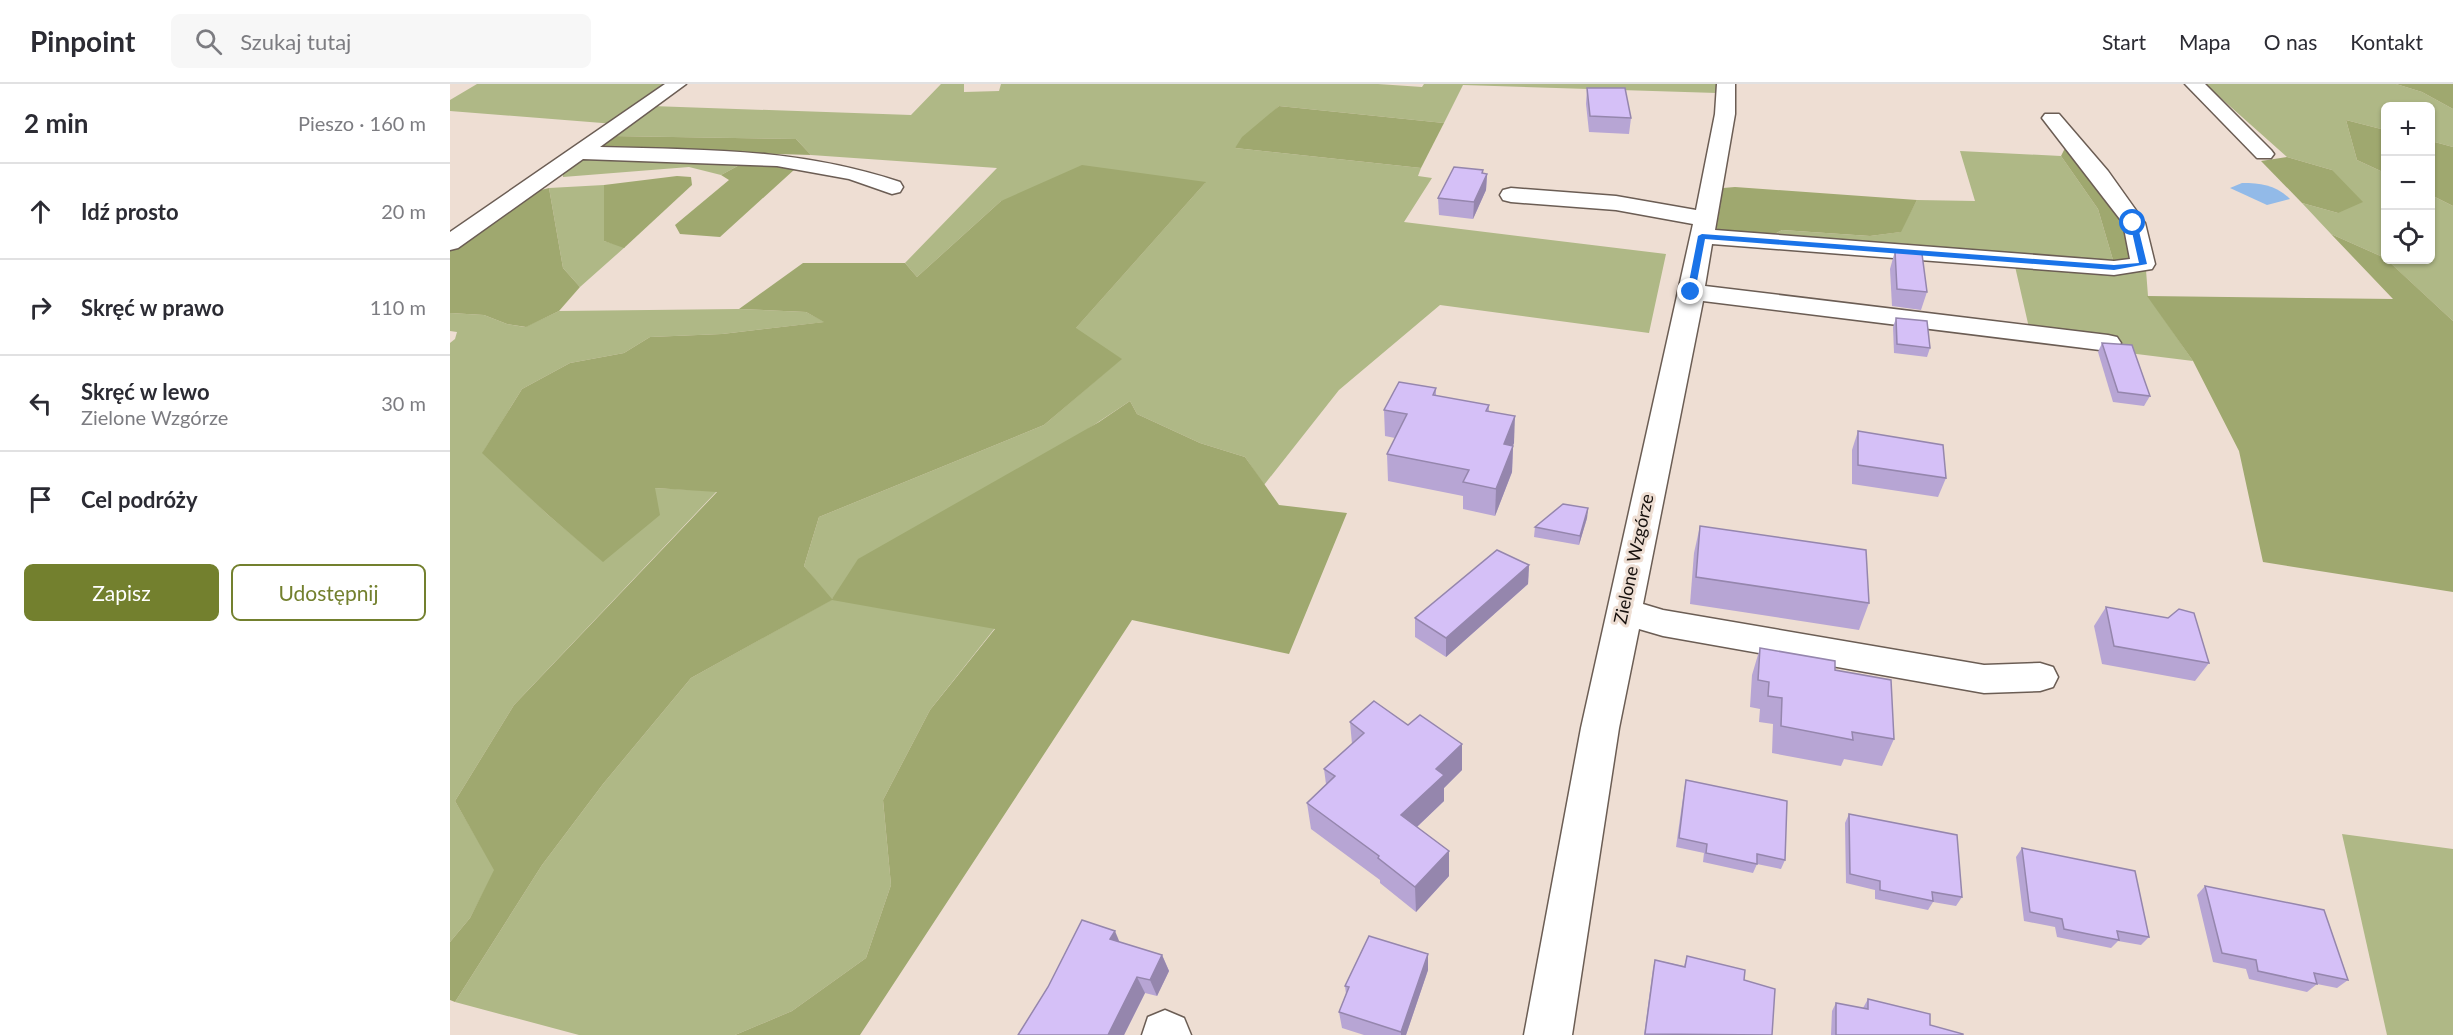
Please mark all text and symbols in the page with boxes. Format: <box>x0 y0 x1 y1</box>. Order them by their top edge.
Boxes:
search box <box>171 14 591 68</box>
text: Pinpoint <box>30 24 135 58</box>
icon: search <box>192 25 225 58</box>
text: Szukaj tutaj <box>240 28 351 55</box>
text: Start <box>2102 29 2146 54</box>
text: Mapa <box>2179 29 2231 54</box>
text: O nas <box>2264 29 2317 54</box>
text: Kontakt <box>2350 29 2423 54</box>
map controls <box>2381 102 2435 264</box>
button: + <box>2381 102 2435 156</box>
text: 2 min <box>24 107 88 139</box>
text: Pieszo · 160 m <box>298 111 426 135</box>
button: − <box>2381 156 2435 210</box>
icon: ahead <box>24 195 57 228</box>
text: Idź prosto <box>81 198 179 225</box>
text: 20 m <box>381 199 426 223</box>
route start <box>2119 209 2145 235</box>
button: locate <box>2381 210 2435 264</box>
route end <box>1677 278 1703 304</box>
icon: right <box>24 291 57 324</box>
text: Skręć w prawo <box>81 294 224 321</box>
text: 110 m <box>370 295 426 319</box>
text: Skręć w lewo <box>81 378 210 405</box>
icon: left <box>24 387 57 420</box>
text: 30 m <box>381 391 426 415</box>
text: Zielone Wzgórze <box>81 405 228 429</box>
icon: arrive <box>24 483 57 516</box>
text: Cel podróży <box>81 486 198 513</box>
street label: Zielone Wzgórze <box>1608 492 1658 626</box>
button: Zapisz <box>24 564 219 621</box>
button: Udostępnij <box>231 564 426 621</box>

